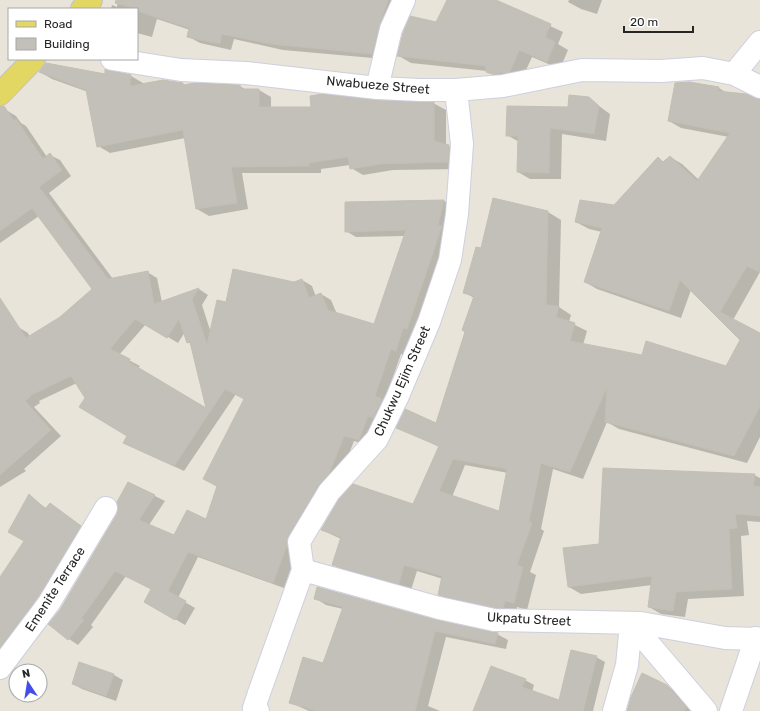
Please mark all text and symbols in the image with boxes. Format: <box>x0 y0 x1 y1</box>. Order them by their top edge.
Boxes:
legend <box>8 8 138 60</box>
scale bar <box>624 8 693 34</box>
text: 20 m <box>630 15 658 29</box>
text: Road <box>44 17 72 31</box>
text: Building <box>44 37 90 51</box>
street label: Nwabueze Street <box>326 73 430 97</box>
street label: Chukwu Ejim Street <box>371 323 433 439</box>
street label: Emenite Terrace <box>22 544 88 634</box>
street label: Ukpatu Street <box>486 609 572 629</box>
north arrow <box>8 663 48 703</box>
text: N <box>21 667 31 681</box>

